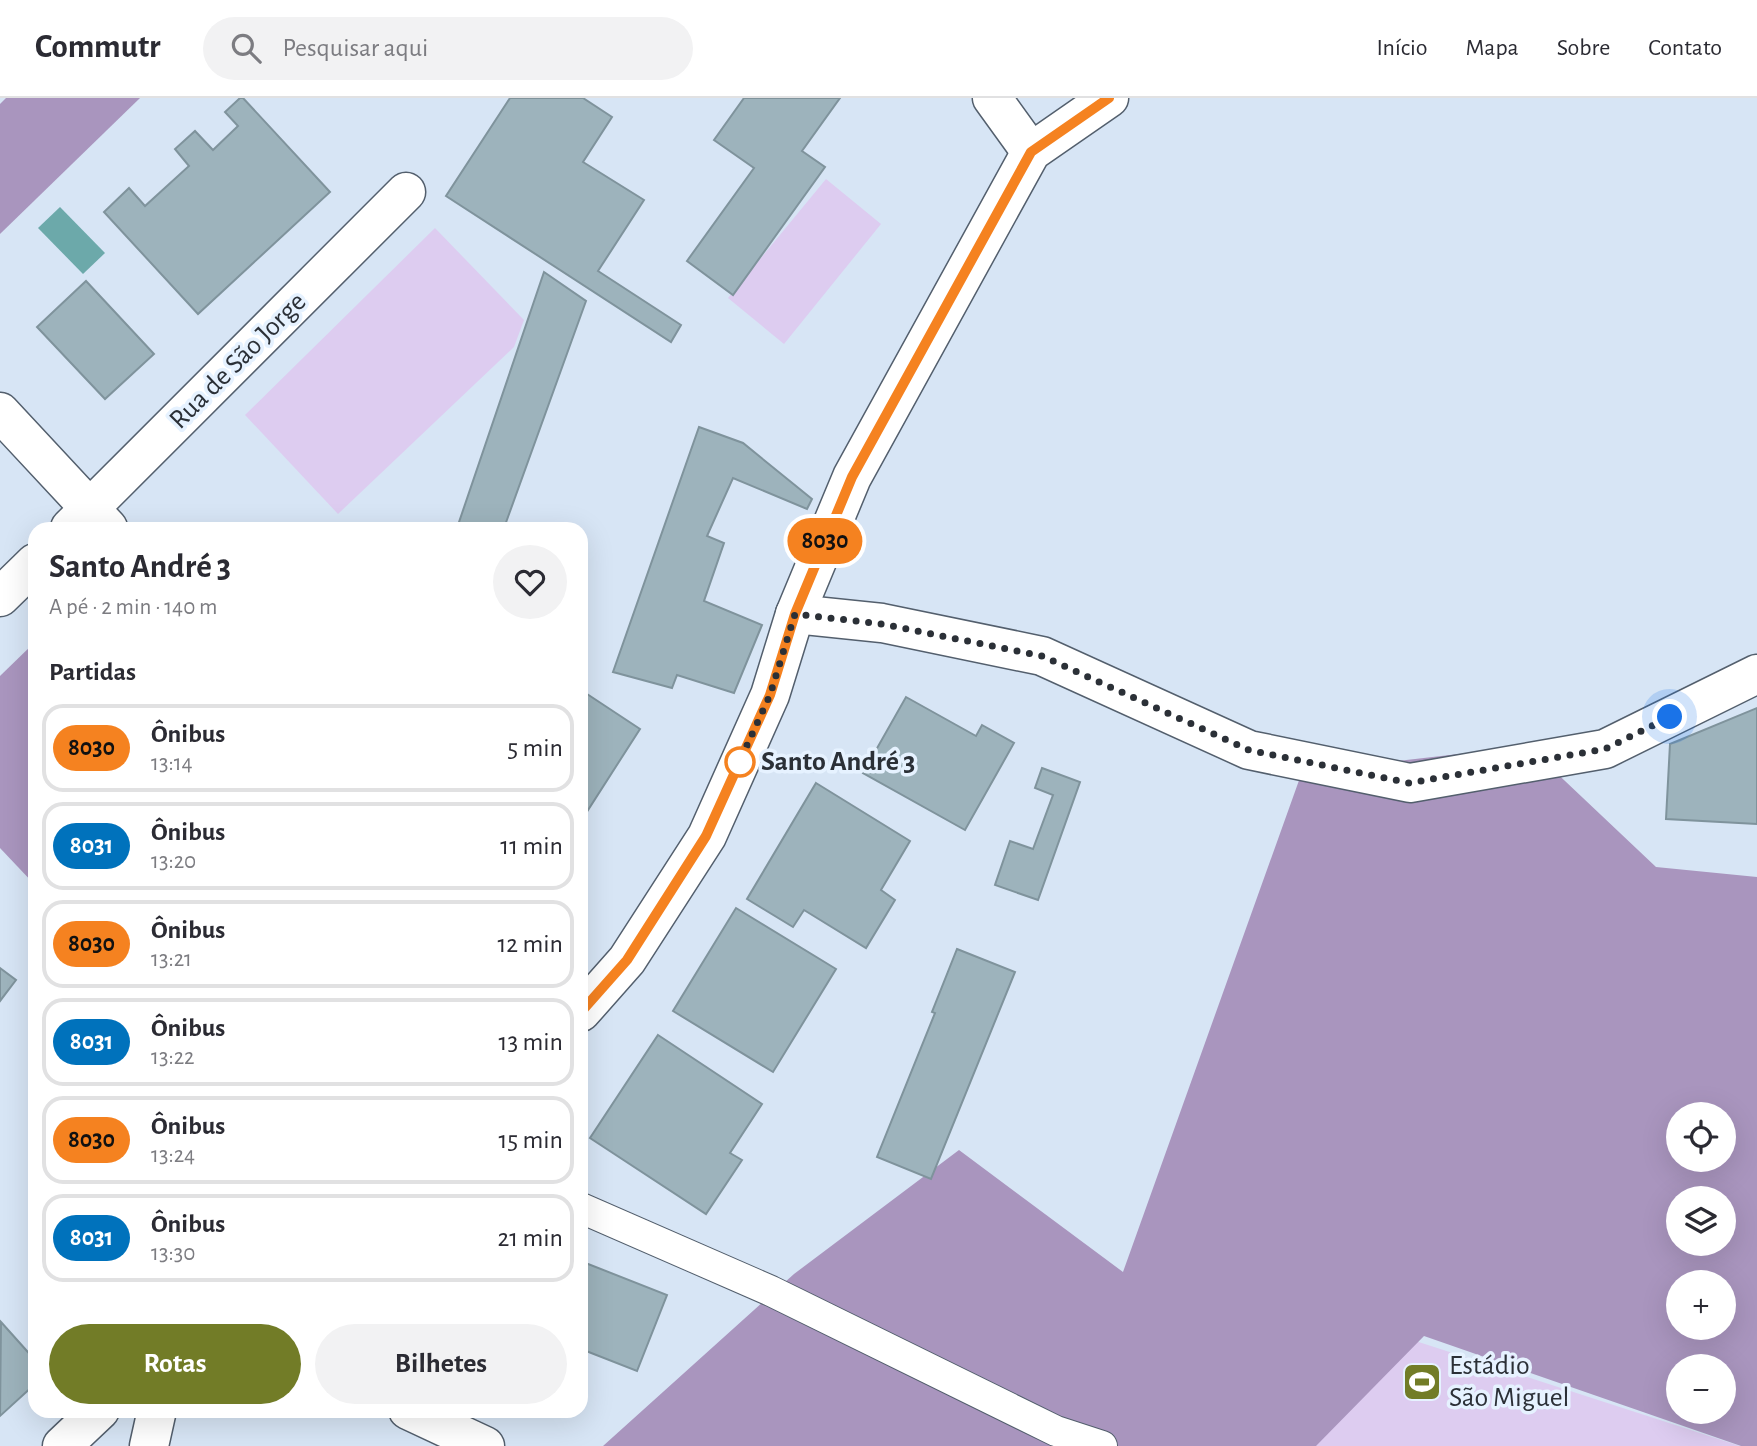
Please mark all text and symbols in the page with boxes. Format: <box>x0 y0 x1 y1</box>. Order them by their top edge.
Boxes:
search box <box>203 17 693 80</box>
icon: search <box>227 29 265 67</box>
text: Commutr <box>35 31 161 64</box>
text: Pesquisar aqui <box>283 35 428 61</box>
text: Início <box>1376 36 1428 60</box>
text: Mapa <box>1466 36 1519 60</box>
text: Sobre <box>1557 36 1610 60</box>
text: Contato <box>1648 36 1722 60</box>
street label: Rua de São Jorge <box>164 287 312 435</box>
line badge: 8030 <box>776 518 874 564</box>
text: 8030 <box>801 529 849 553</box>
button: heart <box>493 545 567 619</box>
text: Santo André 3 <box>49 551 231 584</box>
text: A pé · 2 min · 140 m <box>49 596 218 619</box>
text: Partidas <box>49 659 136 685</box>
your location <box>1652 699 1687 734</box>
text: Ônibus <box>151 721 225 747</box>
text: 5 min <box>507 735 563 761</box>
text: 8030 <box>68 736 115 760</box>
marker: Santo André 3 <box>725 747 755 777</box>
place label: Santo André 3 <box>761 748 915 776</box>
text: 13:14 <box>151 752 193 775</box>
text: Ônibus <box>151 819 225 845</box>
text: 11 min <box>500 833 563 859</box>
text: 8031 <box>70 834 113 858</box>
text: 13:20 <box>151 850 196 873</box>
text: Ônibus <box>151 917 225 943</box>
text: 12 min <box>497 931 563 957</box>
text: 8030 <box>68 932 115 956</box>
text: 13:21 <box>151 948 192 971</box>
text: Ônibus <box>151 1015 225 1041</box>
text: 13 min <box>499 1029 563 1055</box>
text: 8031 <box>70 1030 113 1054</box>
text: 13:22 <box>151 1046 195 1069</box>
map controls <box>1666 1102 1736 1424</box>
button: locate <box>1666 1102 1736 1172</box>
text: Ônibus <box>151 1113 225 1139</box>
text: 15 min <box>498 1127 563 1153</box>
text: 8030 <box>68 1128 115 1152</box>
text: 13:24 <box>151 1144 195 1167</box>
button: layers <box>1666 1186 1736 1256</box>
text: Ônibus <box>151 1211 225 1237</box>
text: 21 min <box>497 1225 563 1251</box>
text: 8031 <box>70 1226 113 1250</box>
text: 13:30 <box>151 1242 195 1265</box>
button: + <box>1666 1270 1736 1340</box>
button: Rotas <box>49 1324 301 1404</box>
button: Bilhetes <box>315 1324 567 1404</box>
place label: Estádio São Miguel <box>1449 1352 1570 1412</box>
button: − <box>1666 1354 1736 1424</box>
sports icon: Estádio São Miguel <box>1401 1361 1443 1403</box>

